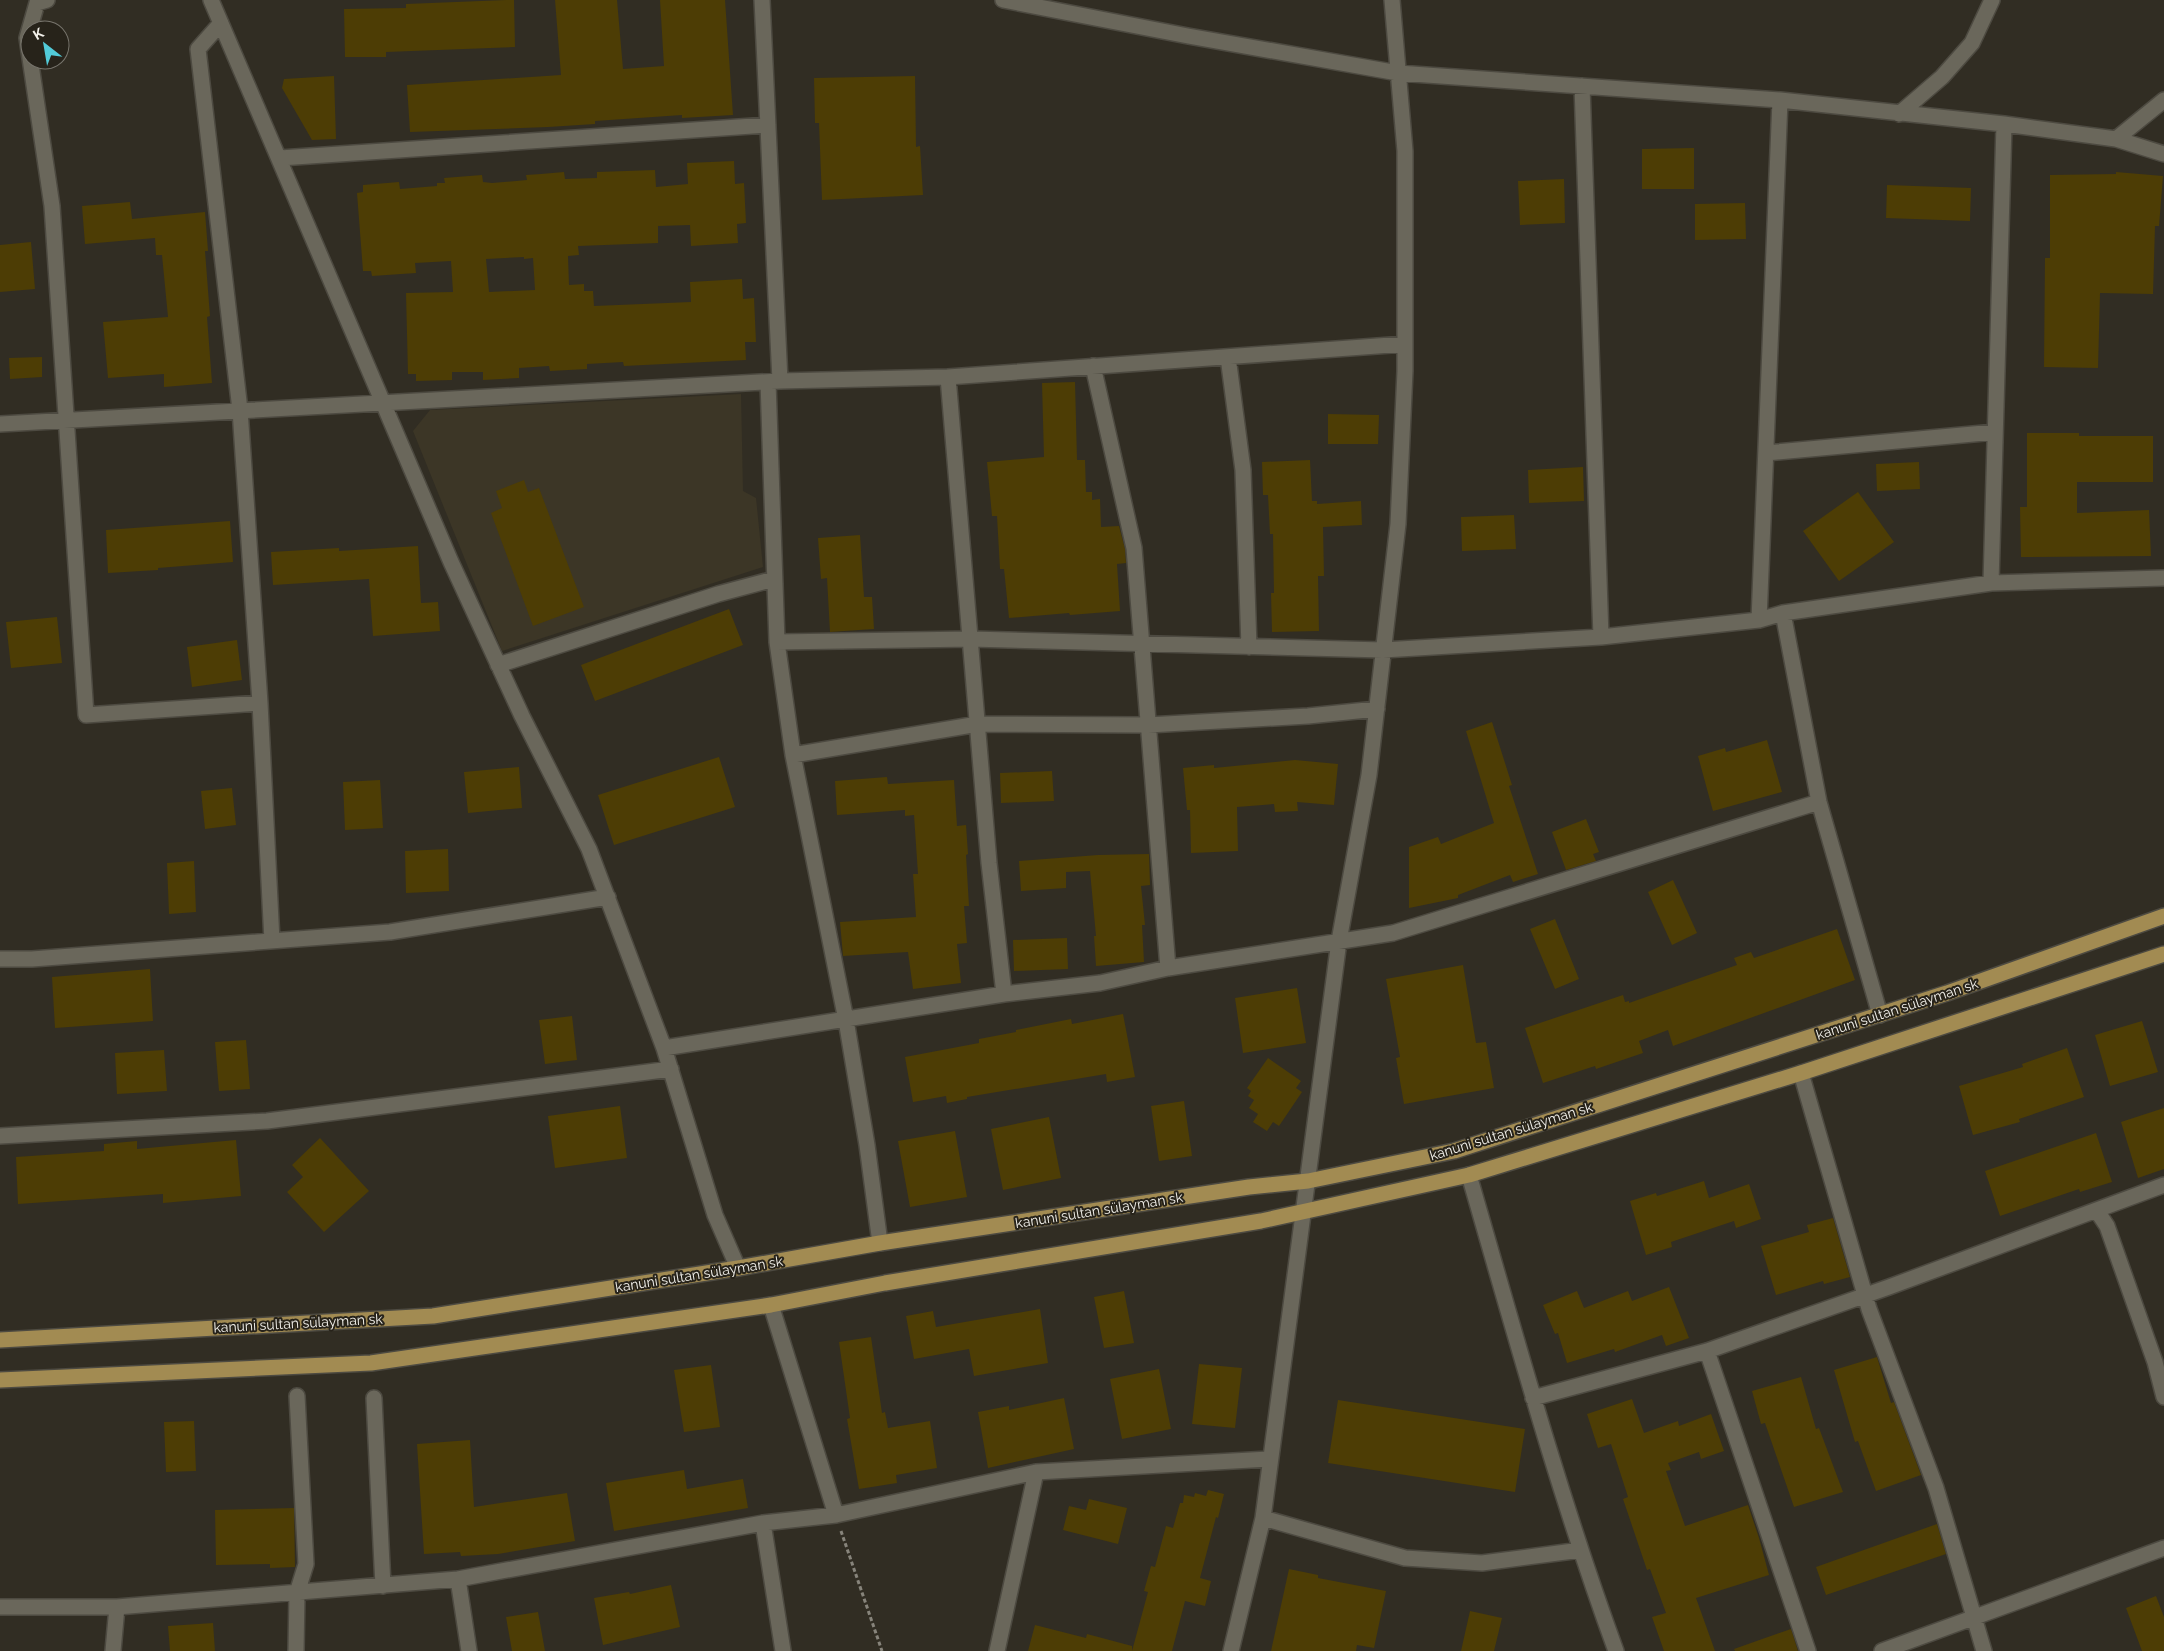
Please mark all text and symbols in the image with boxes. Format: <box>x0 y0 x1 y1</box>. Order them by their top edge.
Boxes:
north arrow <box>20 20 70 70</box>
text: K <box>30 24 47 43</box>
street label: kanuni sultan sülayman sk <box>1814 975 1981 1043</box>
street label: kanuni sultan sülayman sk <box>1428 1098 1595 1163</box>
street label: kanuni sultan sülayman sk <box>1014 1189 1185 1231</box>
street label: kanuni sultan sülayman sk <box>614 1253 785 1295</box>
street label: kanuni sultan sülayman sk <box>213 1311 384 1335</box>

